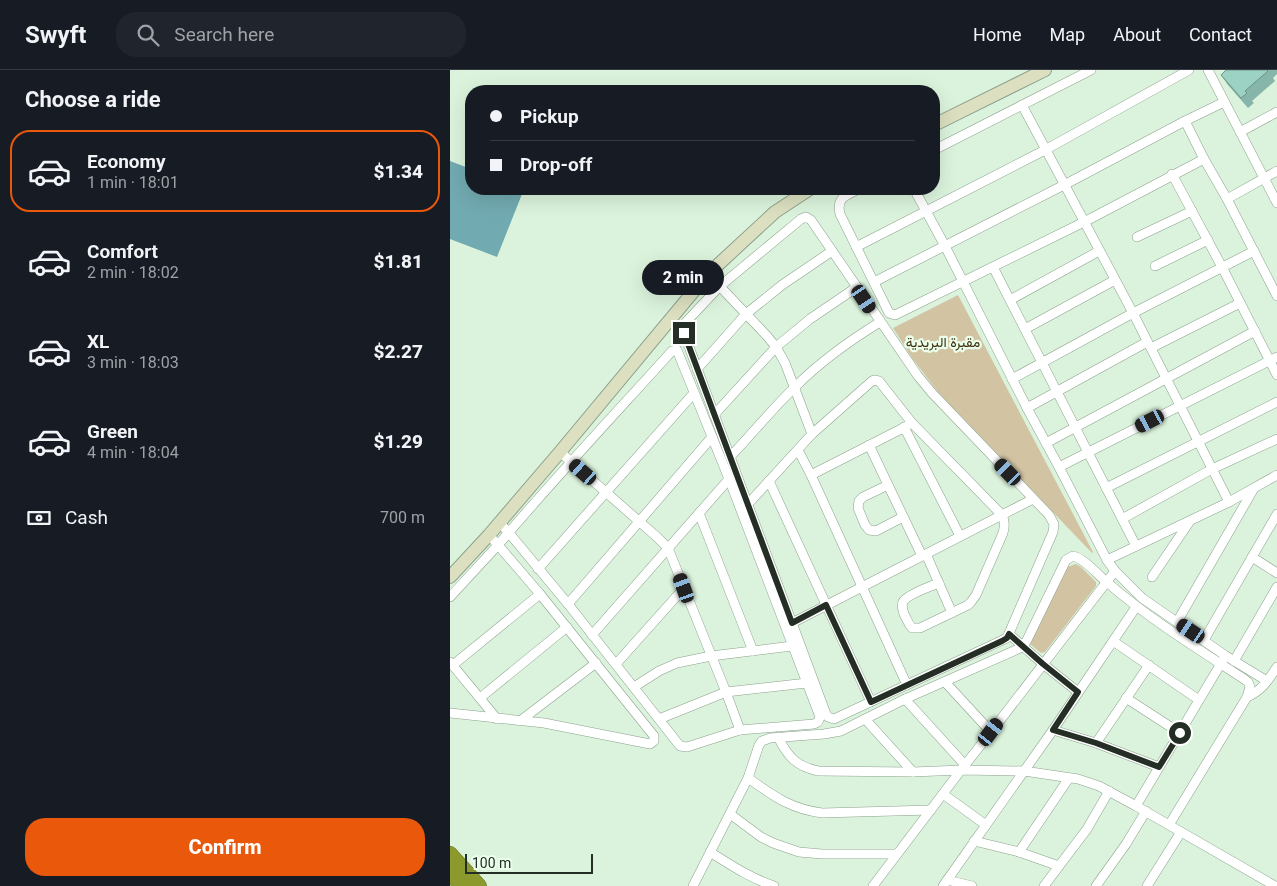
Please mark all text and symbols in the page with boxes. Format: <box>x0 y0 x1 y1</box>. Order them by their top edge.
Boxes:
search box <box>116 12 466 57</box>
text: Swyft <box>25 21 86 49</box>
icon: search <box>134 21 162 49</box>
text: Search here <box>174 23 274 46</box>
text: Home <box>973 24 1022 45</box>
text: Map <box>1050 24 1085 45</box>
text: About <box>1113 24 1161 45</box>
text: Contact <box>1189 24 1252 45</box>
text: Choose a ride <box>25 87 161 112</box>
text: Pickup <box>520 105 579 128</box>
icon: car <box>27 149 72 194</box>
text: Economy <box>87 150 166 173</box>
text: Drop-off <box>520 153 592 176</box>
text: $1.34 <box>374 160 423 183</box>
text: 1 min · 18:01 <box>87 173 179 192</box>
icon: car <box>27 239 72 284</box>
text: Comfort <box>87 240 158 263</box>
text: $1.81 <box>374 250 423 273</box>
callout: 2 min <box>643 260 725 296</box>
text: 2 min · 18:02 <box>87 263 179 282</box>
text: 2 min <box>663 268 703 287</box>
car <box>849 282 878 316</box>
route end <box>673 322 695 344</box>
icon: car <box>27 329 72 374</box>
text: XL <box>87 330 109 353</box>
park label: مقبرة البريدية <box>906 334 980 351</box>
text: $2.27 <box>374 340 423 363</box>
text: 3 min · 18:03 <box>87 353 179 372</box>
car <box>1133 408 1166 434</box>
icon: car <box>27 419 72 464</box>
text: Green <box>87 420 138 443</box>
text: $1.29 <box>374 430 423 453</box>
text: 4 min · 18:04 <box>87 443 179 462</box>
car <box>566 456 599 488</box>
car <box>992 456 1023 488</box>
icon: cash <box>25 504 53 532</box>
text: Cash <box>65 506 108 529</box>
text: 700 m <box>380 508 425 527</box>
car <box>671 571 696 605</box>
car <box>1174 616 1207 646</box>
car <box>975 716 1006 748</box>
route start <box>1169 722 1191 744</box>
button: Confirm <box>25 818 425 876</box>
scale bar <box>465 851 592 874</box>
text: 100 m <box>472 855 511 871</box>

